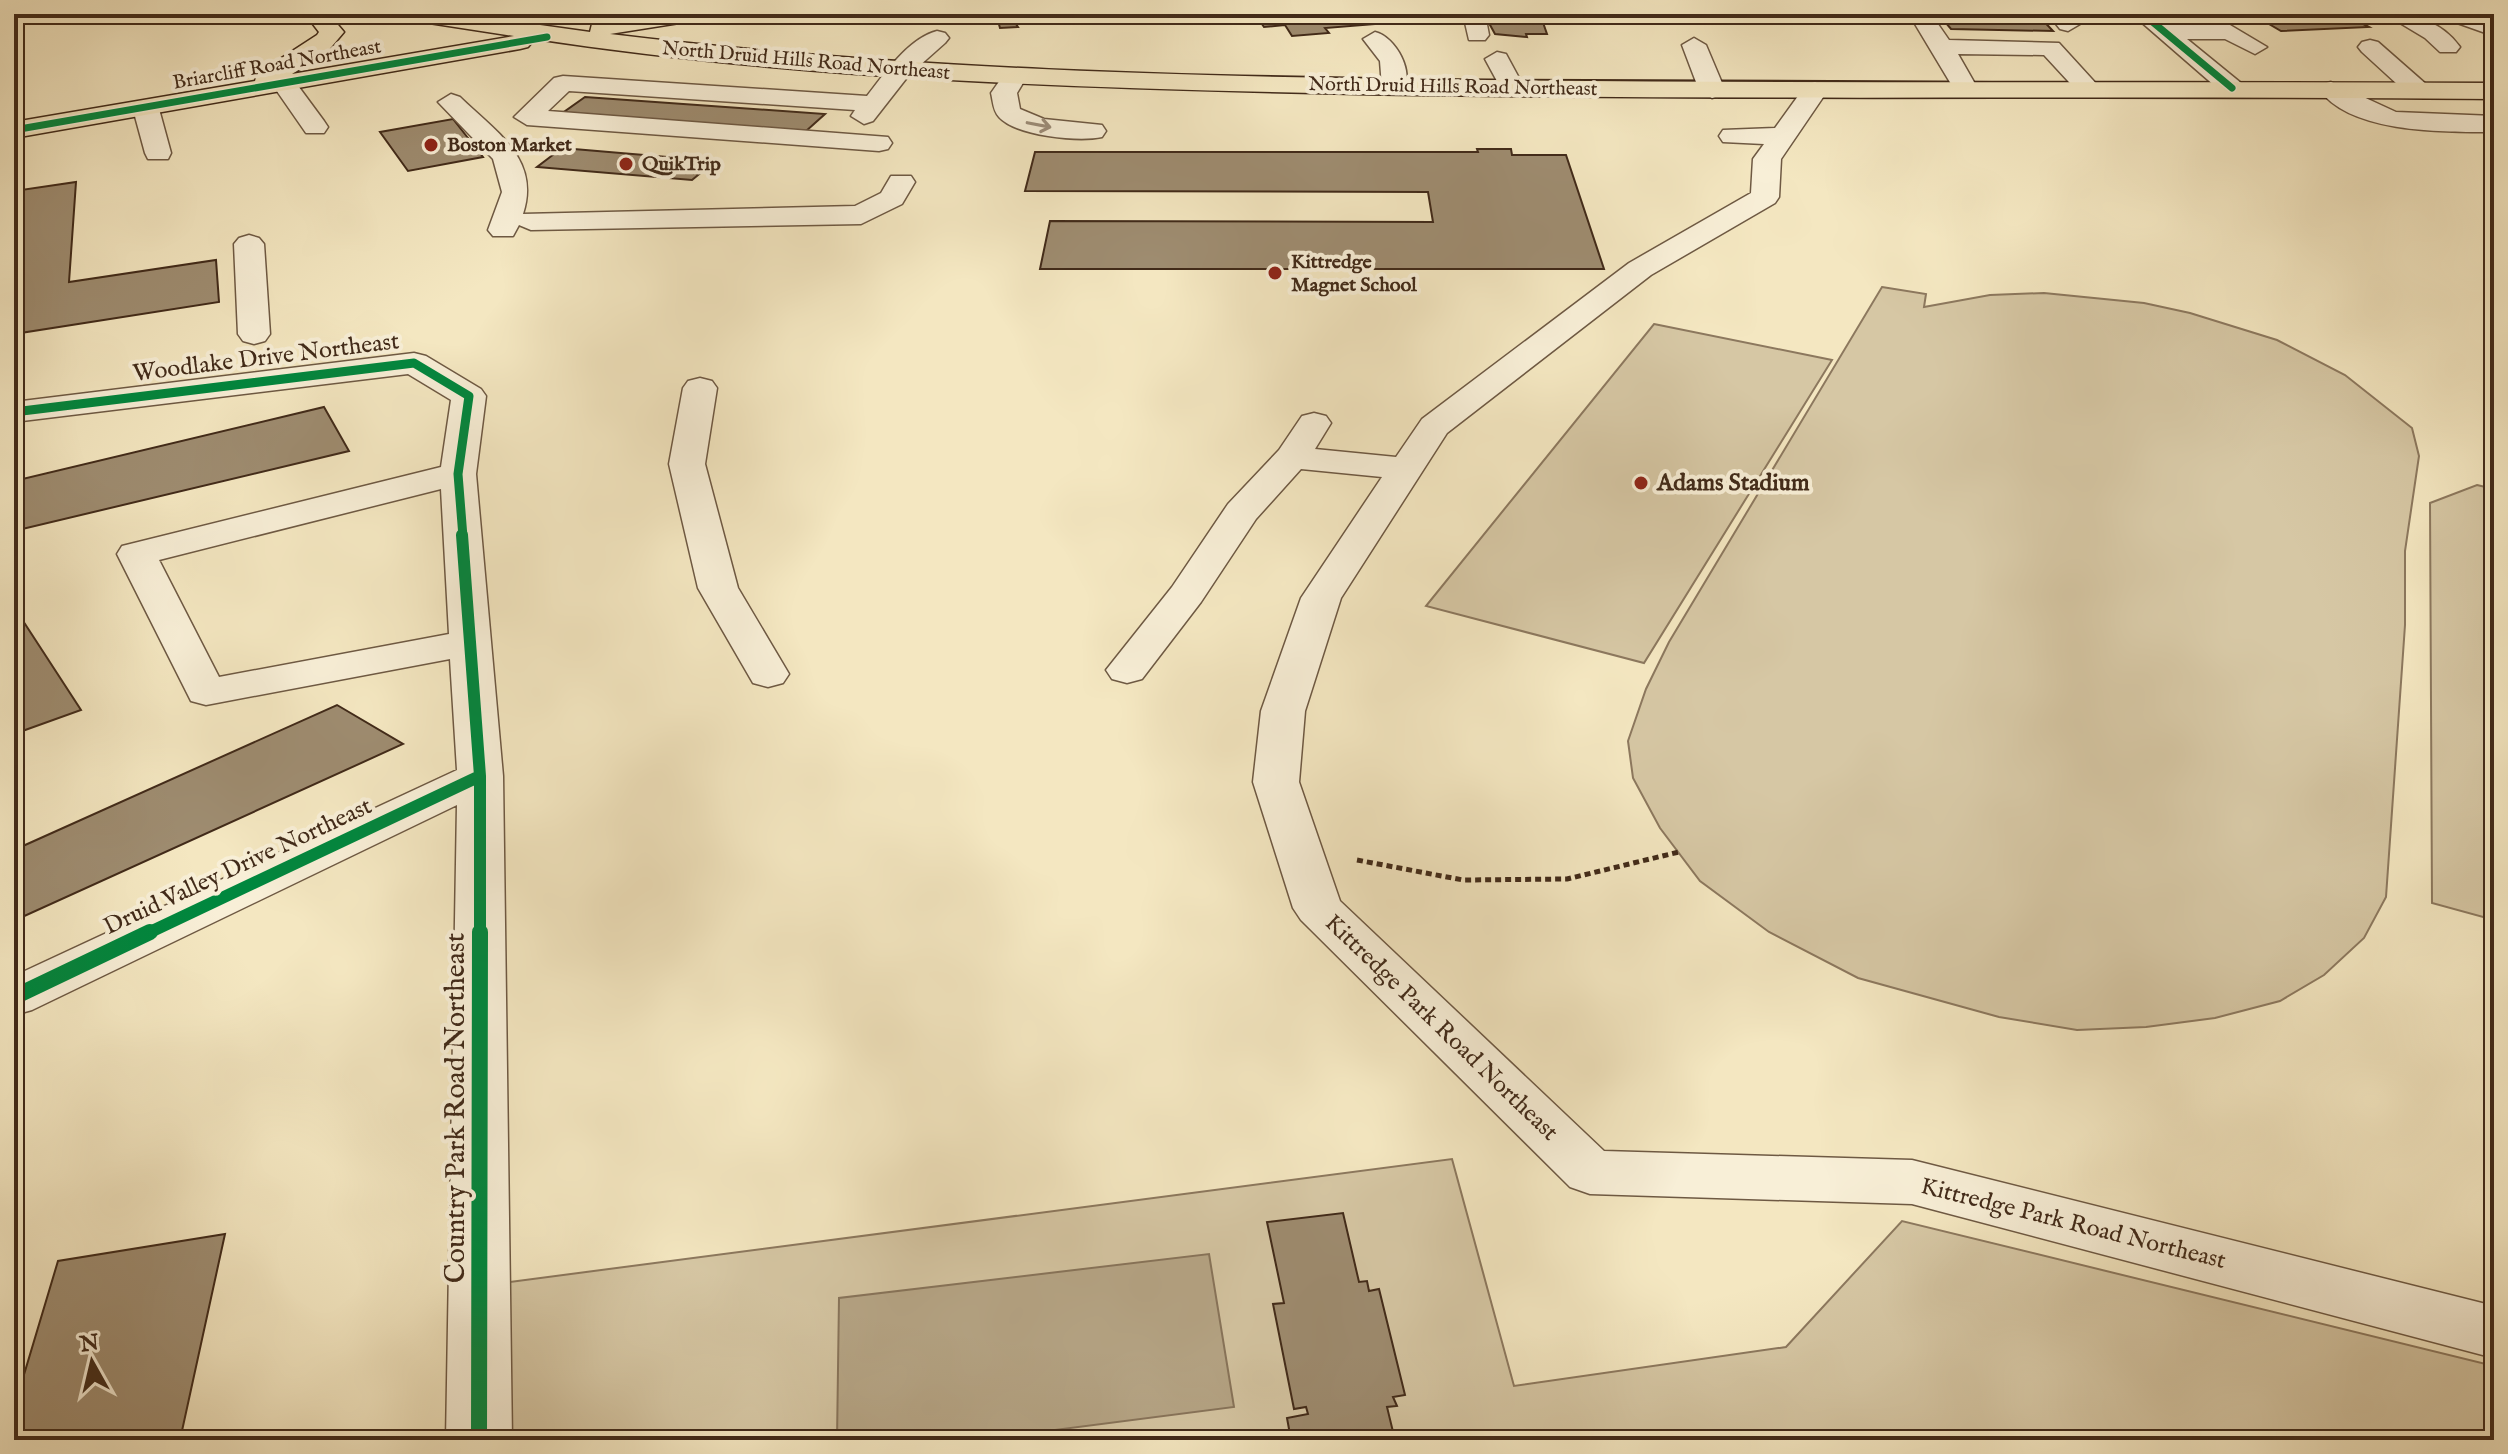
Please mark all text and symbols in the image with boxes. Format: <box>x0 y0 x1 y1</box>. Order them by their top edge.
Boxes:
street label: Briarcliff Road Northeast <box>171 34 383 96</box>
street label: North Druid Hills Road Northeast <box>661 36 951 86</box>
street label: North Druid Hills Road Northeast <box>1308 72 1598 102</box>
one-way arrow <box>1026 119 1052 134</box>
place label: Boston Market <box>447 133 572 158</box>
marker: Boston Market <box>422 136 440 154</box>
place label: QuikTrip <box>642 152 721 177</box>
marker: QuikTrip <box>617 155 635 173</box>
place label: Kittredge Magnet School <box>1291 250 1417 298</box>
marker: Kittredge Magnet School <box>1266 264 1284 282</box>
street label: Woodlake Drive Northeast <box>131 326 401 390</box>
place label: Adams Stadium <box>1656 468 1810 499</box>
marker: Adams Stadium <box>1632 474 1650 492</box>
street label: Druid Valley Drive Northeast <box>99 791 377 943</box>
street label: Kittredge Park Road Northeast <box>1318 908 1564 1148</box>
street label: Country Park Road Northeast <box>439 932 474 1283</box>
street label: Kittredge Park Road Northeast <box>1917 1171 2229 1277</box>
north arrow <box>52 1322 132 1402</box>
text: N <box>77 1329 101 1360</box>

